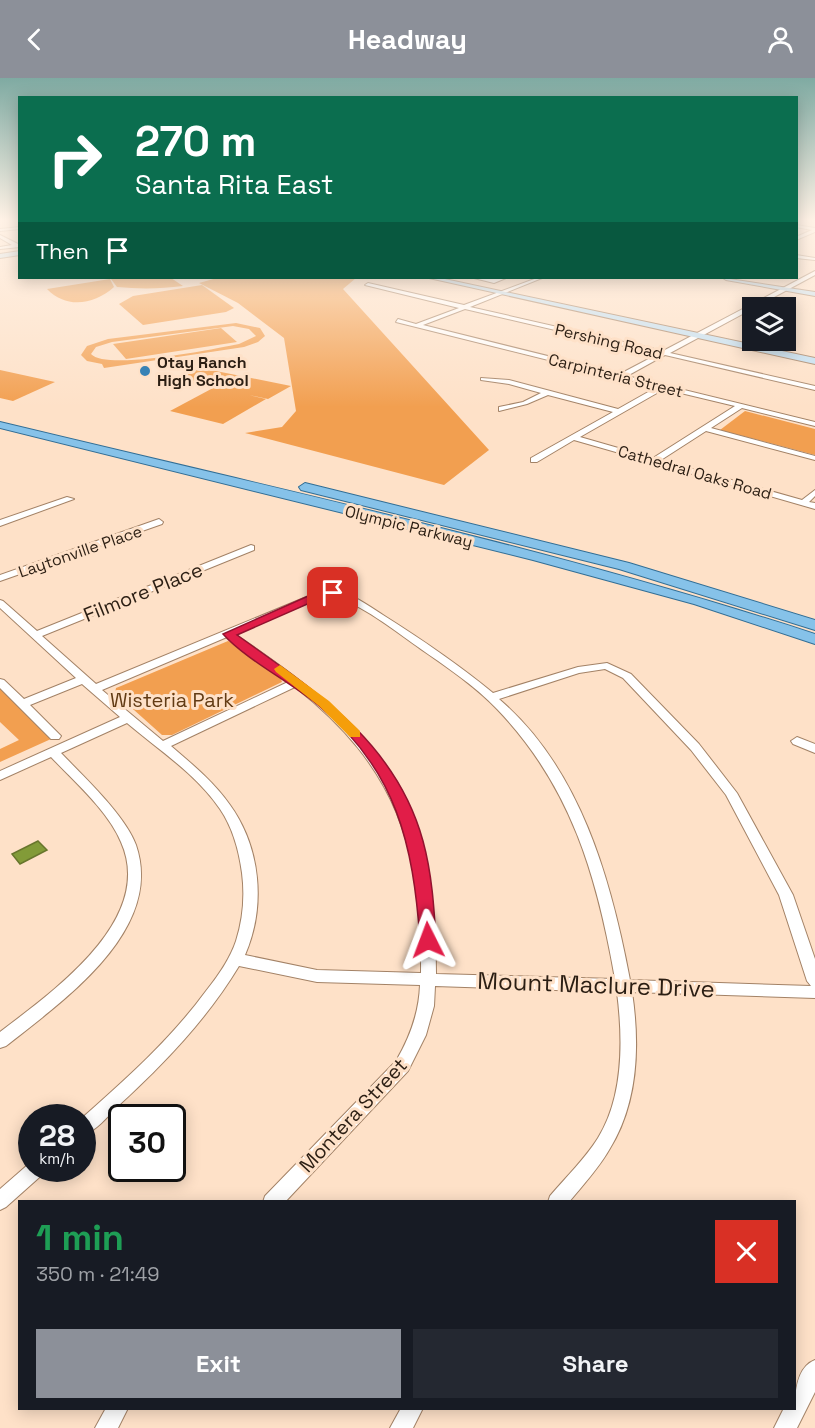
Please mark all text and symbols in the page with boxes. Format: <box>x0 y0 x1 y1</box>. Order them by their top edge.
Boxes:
text: Headway <box>348 22 467 57</box>
icon: back <box>18 23 51 56</box>
icon: person <box>764 23 797 56</box>
text: 270 m <box>135 115 256 168</box>
icon: right <box>36 120 114 198</box>
text: Santa Rita East <box>135 167 333 202</box>
icon: arrive <box>101 234 134 267</box>
text: Then <box>36 237 89 265</box>
map controls <box>742 297 796 351</box>
button: layers <box>742 297 796 351</box>
street label: Pershing Road <box>553 319 665 364</box>
street label: Carpinteria Street <box>546 349 685 402</box>
place label: Otay Ranch High School <box>157 352 249 391</box>
marker: Otay Ranch High School <box>138 364 152 378</box>
street label: Cathedral Oaks Road <box>616 440 774 504</box>
street label: Olympic Parkway <box>343 500 475 552</box>
street label: Laytonville Place <box>15 520 145 582</box>
street label: Filmore Place <box>80 556 206 628</box>
pin <box>307 567 358 618</box>
icon: arrive <box>316 576 349 609</box>
park label: Wisteria Park <box>110 687 234 713</box>
position arrow <box>396 908 460 972</box>
street label: Mount Maclure Drive <box>477 965 715 1004</box>
street label: Montera Street <box>293 1052 413 1178</box>
speed limit sign: 30 <box>108 1104 186 1182</box>
text: 28 <box>39 1116 75 1155</box>
text: km/h <box>39 1149 75 1168</box>
text: 1 min <box>36 1215 124 1261</box>
button: close <box>715 1220 778 1283</box>
text: 350 m · 21:49 <box>36 1261 159 1287</box>
button: Exit <box>36 1329 401 1398</box>
button: Share <box>413 1329 778 1398</box>

